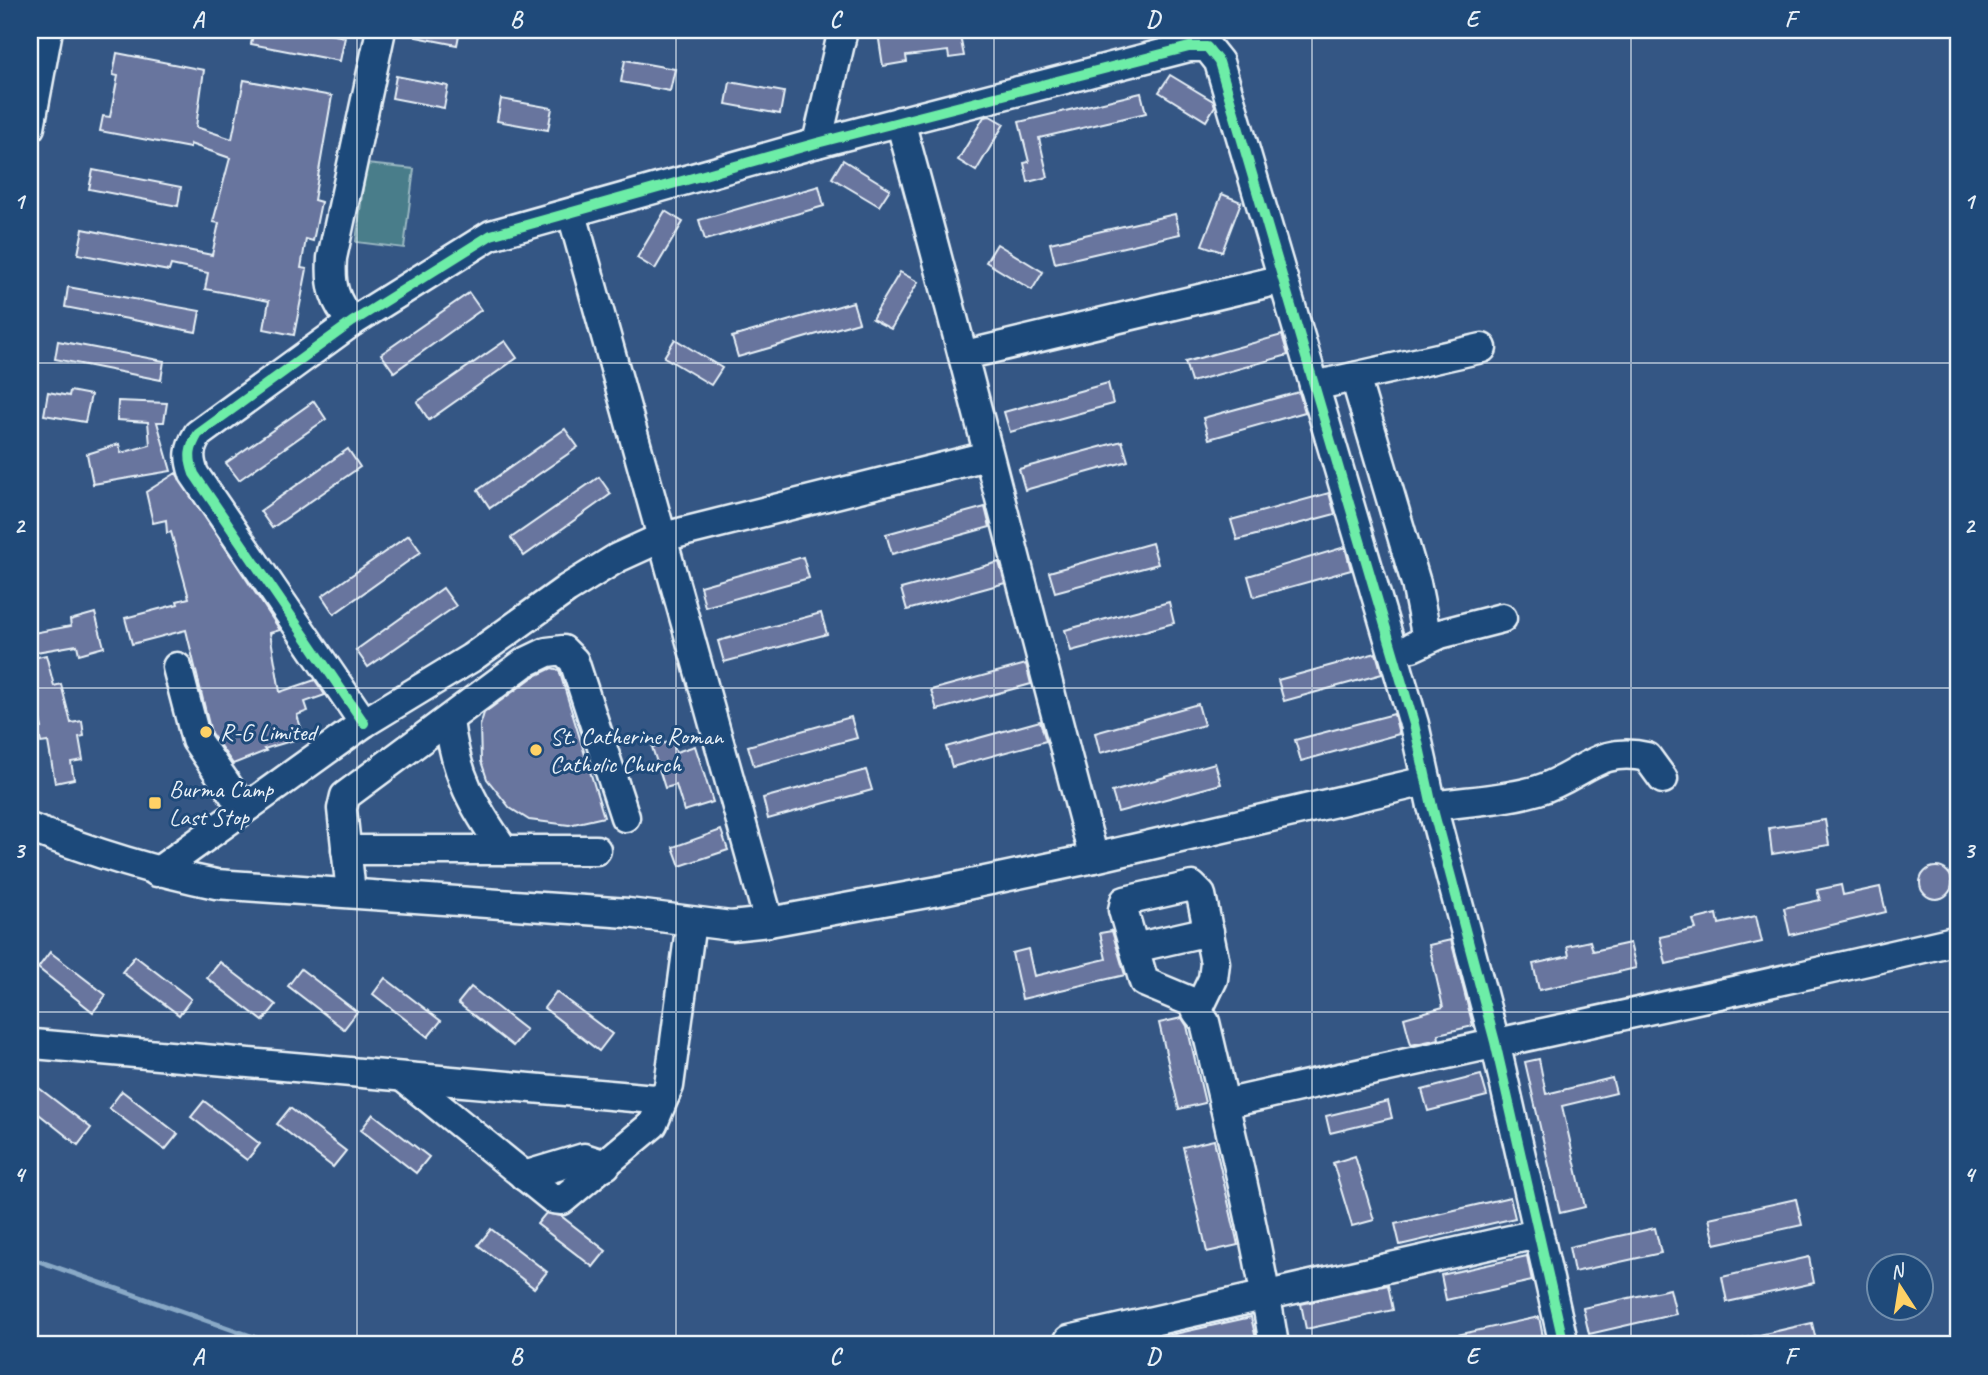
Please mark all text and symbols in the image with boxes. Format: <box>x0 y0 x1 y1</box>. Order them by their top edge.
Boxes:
text: A <box>192 5 206 34</box>
text: B <box>510 5 524 34</box>
text: C <box>830 5 844 34</box>
text: D <box>1146 5 1162 34</box>
text: E <box>1466 5 1482 34</box>
text: F <box>1785 5 1801 34</box>
text: 1 <box>14 187 27 216</box>
text: 1 <box>1964 187 1977 216</box>
text: 2 <box>14 511 27 540</box>
text: 2 <box>1964 511 1977 540</box>
place label: R-G Limited <box>220 717 320 747</box>
place label: St. Catherine Roman Catholic Church <box>550 721 724 779</box>
marker: R-G Limited <box>198 724 214 740</box>
marker: St. Catherine Roman Catholic Church <box>528 742 544 758</box>
place label: Burma Camp Last Stop <box>169 774 274 832</box>
marker: Burma Camp Last Stop <box>147 795 163 811</box>
text: 3 <box>14 836 27 865</box>
text: 3 <box>1964 836 1977 865</box>
text: 4 <box>14 1160 27 1189</box>
text: 4 <box>1964 1160 1977 1189</box>
north arrow <box>1866 1252 1936 1322</box>
text: N <box>1888 1258 1908 1284</box>
text: A <box>192 1342 206 1371</box>
text: B <box>510 1342 524 1371</box>
text: C <box>830 1342 844 1371</box>
text: D <box>1146 1342 1162 1371</box>
text: E <box>1466 1342 1482 1371</box>
text: F <box>1785 1342 1801 1371</box>

